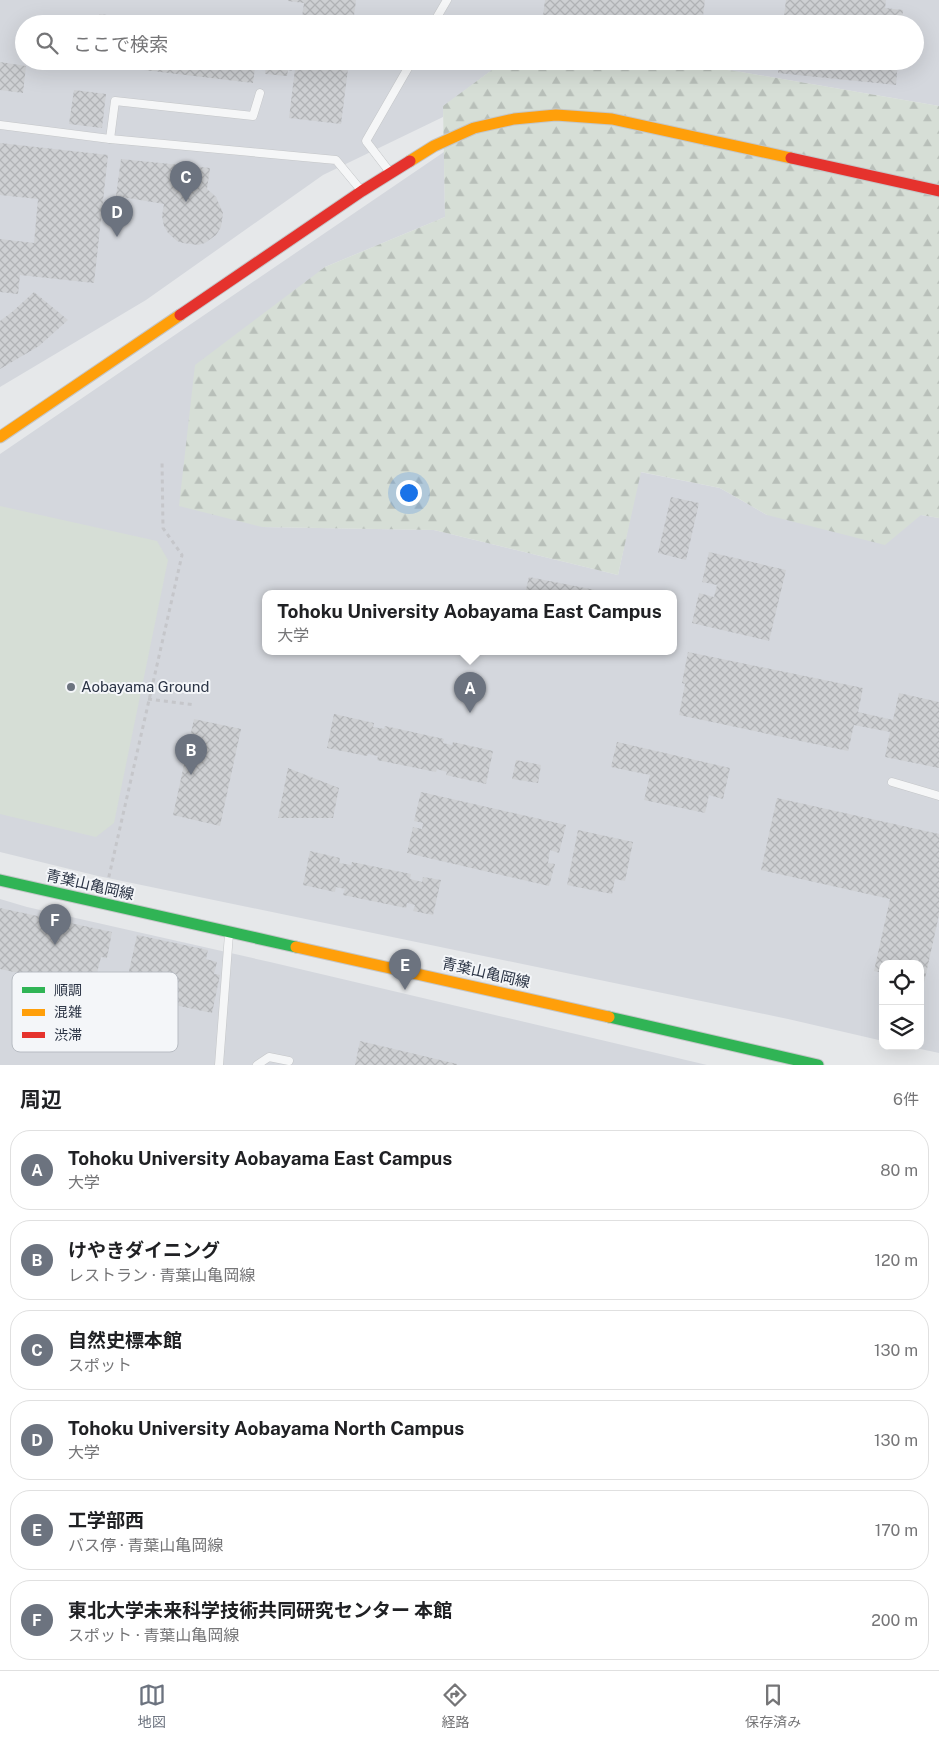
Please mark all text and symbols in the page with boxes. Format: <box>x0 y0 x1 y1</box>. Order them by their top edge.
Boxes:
search box <box>15 15 924 70</box>
icon: search <box>33 29 61 57</box>
text: ここで検索 <box>73 33 168 55</box>
pin: C <box>170 161 202 202</box>
pin: D <box>101 196 133 237</box>
your location <box>396 480 422 506</box>
popup <box>262 590 677 655</box>
text: Tohoku University Aobayama East Campus <box>277 600 662 622</box>
text: 大学 <box>277 626 309 645</box>
pin: A <box>454 672 486 713</box>
place label: Aobayama Ground <box>81 678 209 695</box>
marker: Aobayama Ground <box>65 681 77 693</box>
pin: B <box>175 734 207 775</box>
street label: 青葉山亀岡線 <box>44 866 136 903</box>
pin: F <box>39 904 71 945</box>
pin: E <box>389 949 421 990</box>
street label: 青葉山亀岡線 <box>440 954 532 991</box>
map controls <box>879 960 924 1050</box>
button: locate <box>879 960 924 1005</box>
legend <box>12 972 178 1052</box>
text: 順調 <box>54 982 82 998</box>
text: 混雑 <box>54 1004 82 1020</box>
button: layers <box>879 1005 924 1050</box>
text: 渋滞 <box>54 1027 82 1043</box>
text: 周辺 <box>20 1087 62 1112</box>
text: 6件 <box>893 1090 919 1109</box>
text: Tohoku University Aobayama East Campus <box>68 1147 452 1169</box>
text: A <box>31 1161 43 1180</box>
text: 80 m <box>880 1161 918 1180</box>
text: 大学 <box>68 1173 100 1192</box>
text: けやきダイニング <box>68 1239 220 1261</box>
text: B <box>32 1251 42 1270</box>
text: 120 m <box>874 1251 918 1270</box>
text: レストラン · 青葉山亀岡線 <box>68 1266 255 1285</box>
text: 自然史標本館 <box>68 1329 182 1351</box>
text: C <box>31 1341 43 1360</box>
text: 130 m <box>874 1341 918 1360</box>
text: スポット <box>68 1356 132 1375</box>
text: Tohoku University Aobayama North Campus <box>68 1417 464 1439</box>
text: D <box>31 1431 43 1450</box>
text: 130 m <box>874 1431 918 1450</box>
text: 大学 <box>68 1443 100 1462</box>
text: 工学部西 <box>68 1509 144 1531</box>
text: E <box>32 1521 42 1540</box>
text: 170 m <box>875 1521 918 1540</box>
text: バス停 · 青葉山亀岡線 <box>68 1536 223 1555</box>
text: 東北大学未来科学技術共同研究センター 本館 <box>68 1599 452 1621</box>
text: F <box>32 1611 42 1630</box>
text: 200 m <box>871 1611 918 1630</box>
text: スポット · 青葉山亀岡線 <box>68 1626 239 1645</box>
tab: 地図 <box>138 1681 166 1731</box>
tab: 経路 <box>441 1681 469 1731</box>
tab: 保存済み <box>745 1681 801 1731</box>

